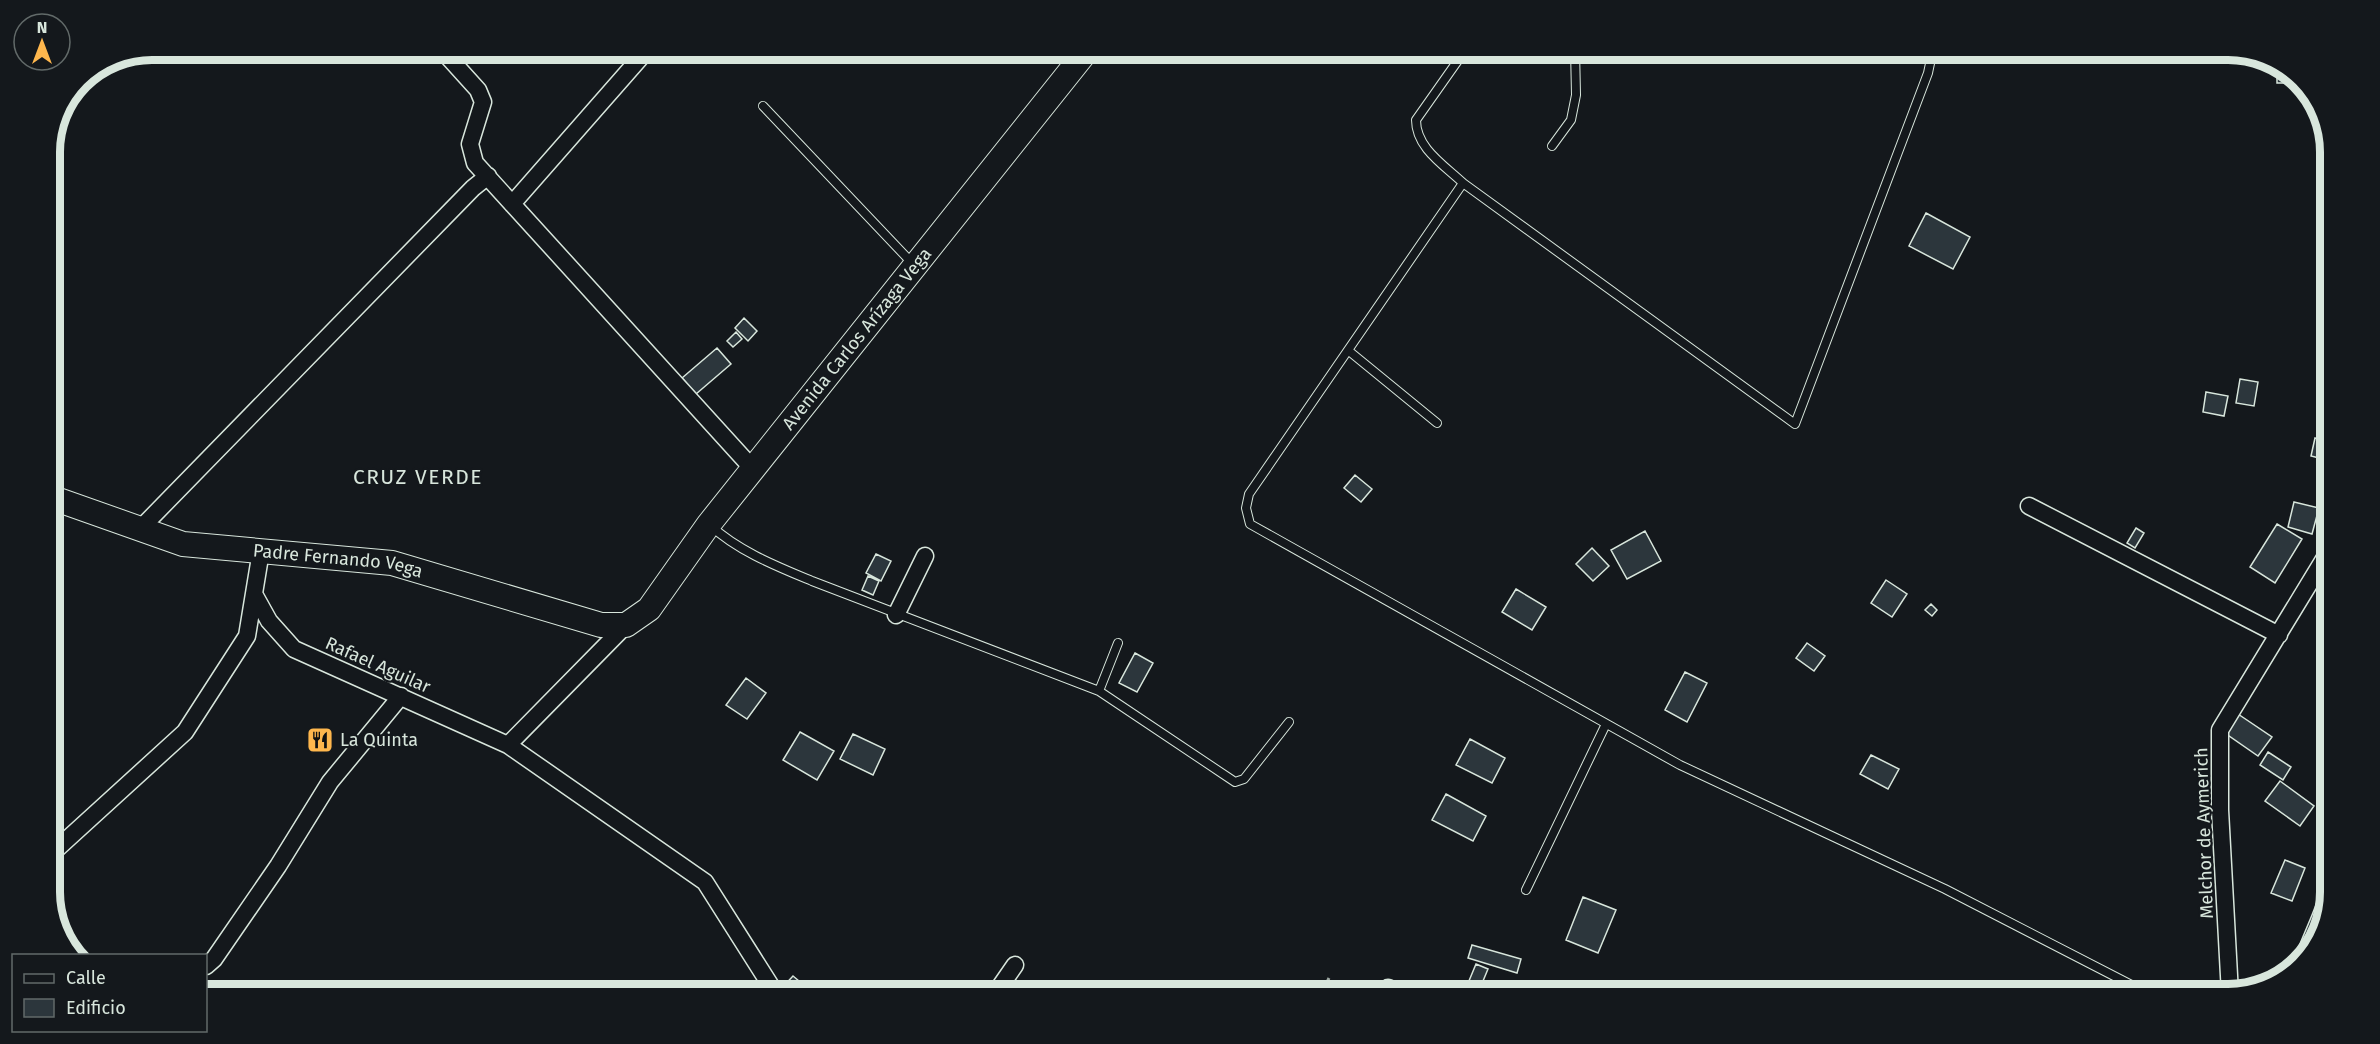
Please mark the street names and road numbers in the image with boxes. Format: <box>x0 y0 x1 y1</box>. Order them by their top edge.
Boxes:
street label: Avenida Carlos Arízaga Vega <box>777 243 936 434</box>
street label: Padre Fernando Vega <box>252 539 426 583</box>
street label: Rafael Aguilar <box>322 632 434 698</box>
street label: Melchor de Aymerich <box>2190 747 2218 919</box>

